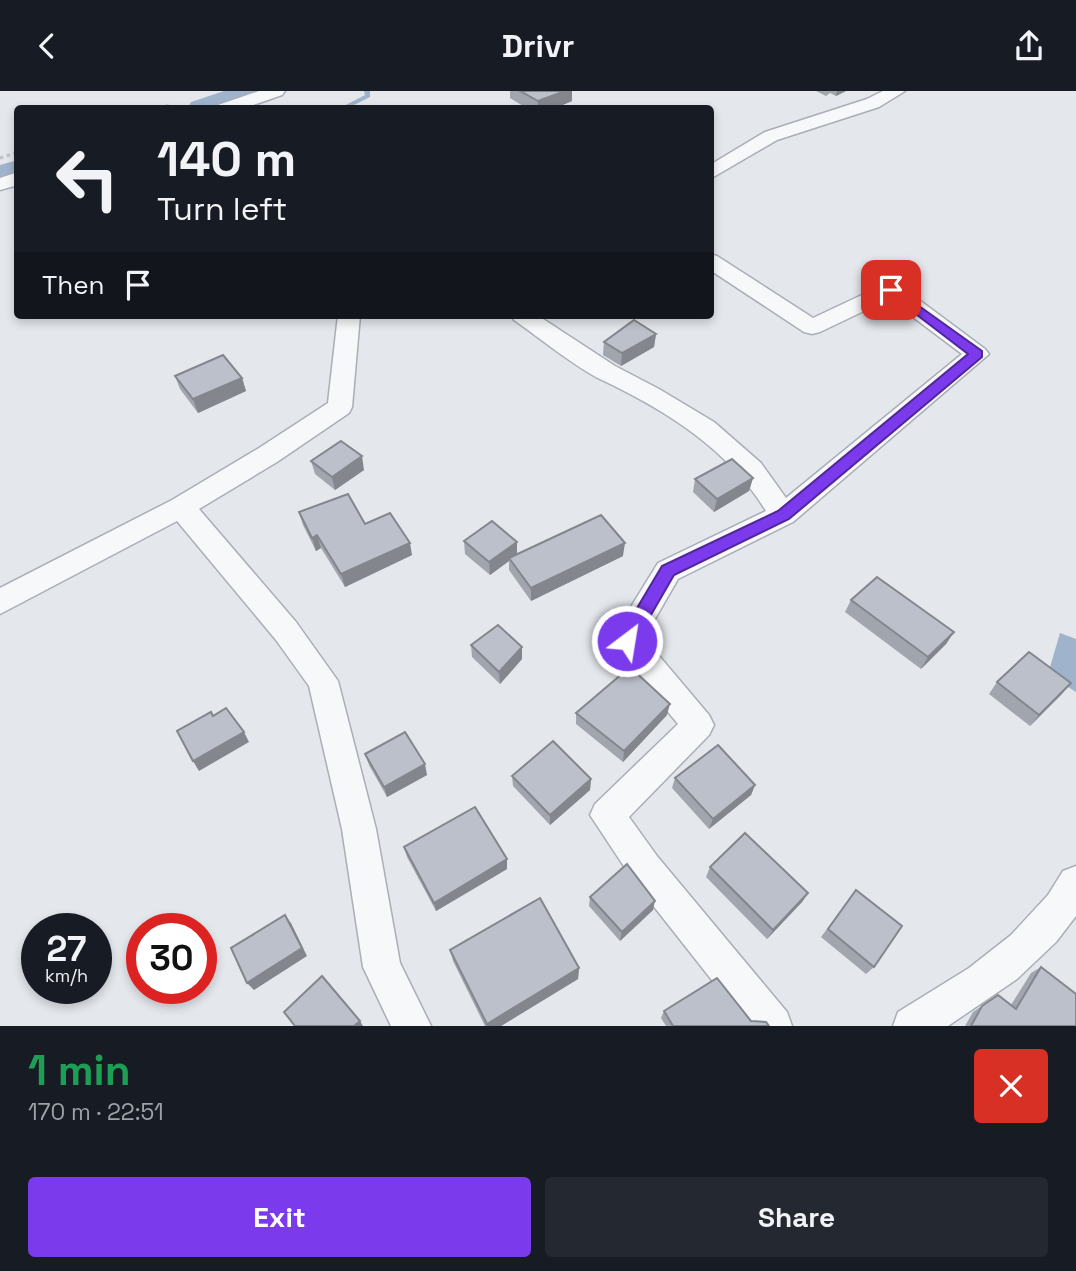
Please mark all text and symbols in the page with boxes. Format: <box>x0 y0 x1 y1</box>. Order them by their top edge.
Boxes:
text: Drivr <box>502 26 574 66</box>
icon: back <box>28 27 66 65</box>
icon: share <box>1010 27 1048 65</box>
text: 140 m <box>157 128 296 190</box>
icon: left <box>42 133 133 224</box>
text: Turn left <box>157 189 287 229</box>
pin <box>861 260 921 320</box>
icon: arrive <box>119 266 157 304</box>
text: Then <box>42 268 105 302</box>
icon: arrive <box>872 271 910 309</box>
position arrow <box>590 604 664 678</box>
speed limit sign: 30 <box>126 913 217 1004</box>
text: 27 <box>47 927 86 971</box>
text: km/h <box>45 964 88 987</box>
text: 1 min <box>28 1044 131 1097</box>
button: close <box>974 1049 1048 1123</box>
text: 170 m · 22:51 <box>28 1097 164 1127</box>
button: Exit <box>28 1177 531 1257</box>
button: Share <box>545 1177 1048 1257</box>

